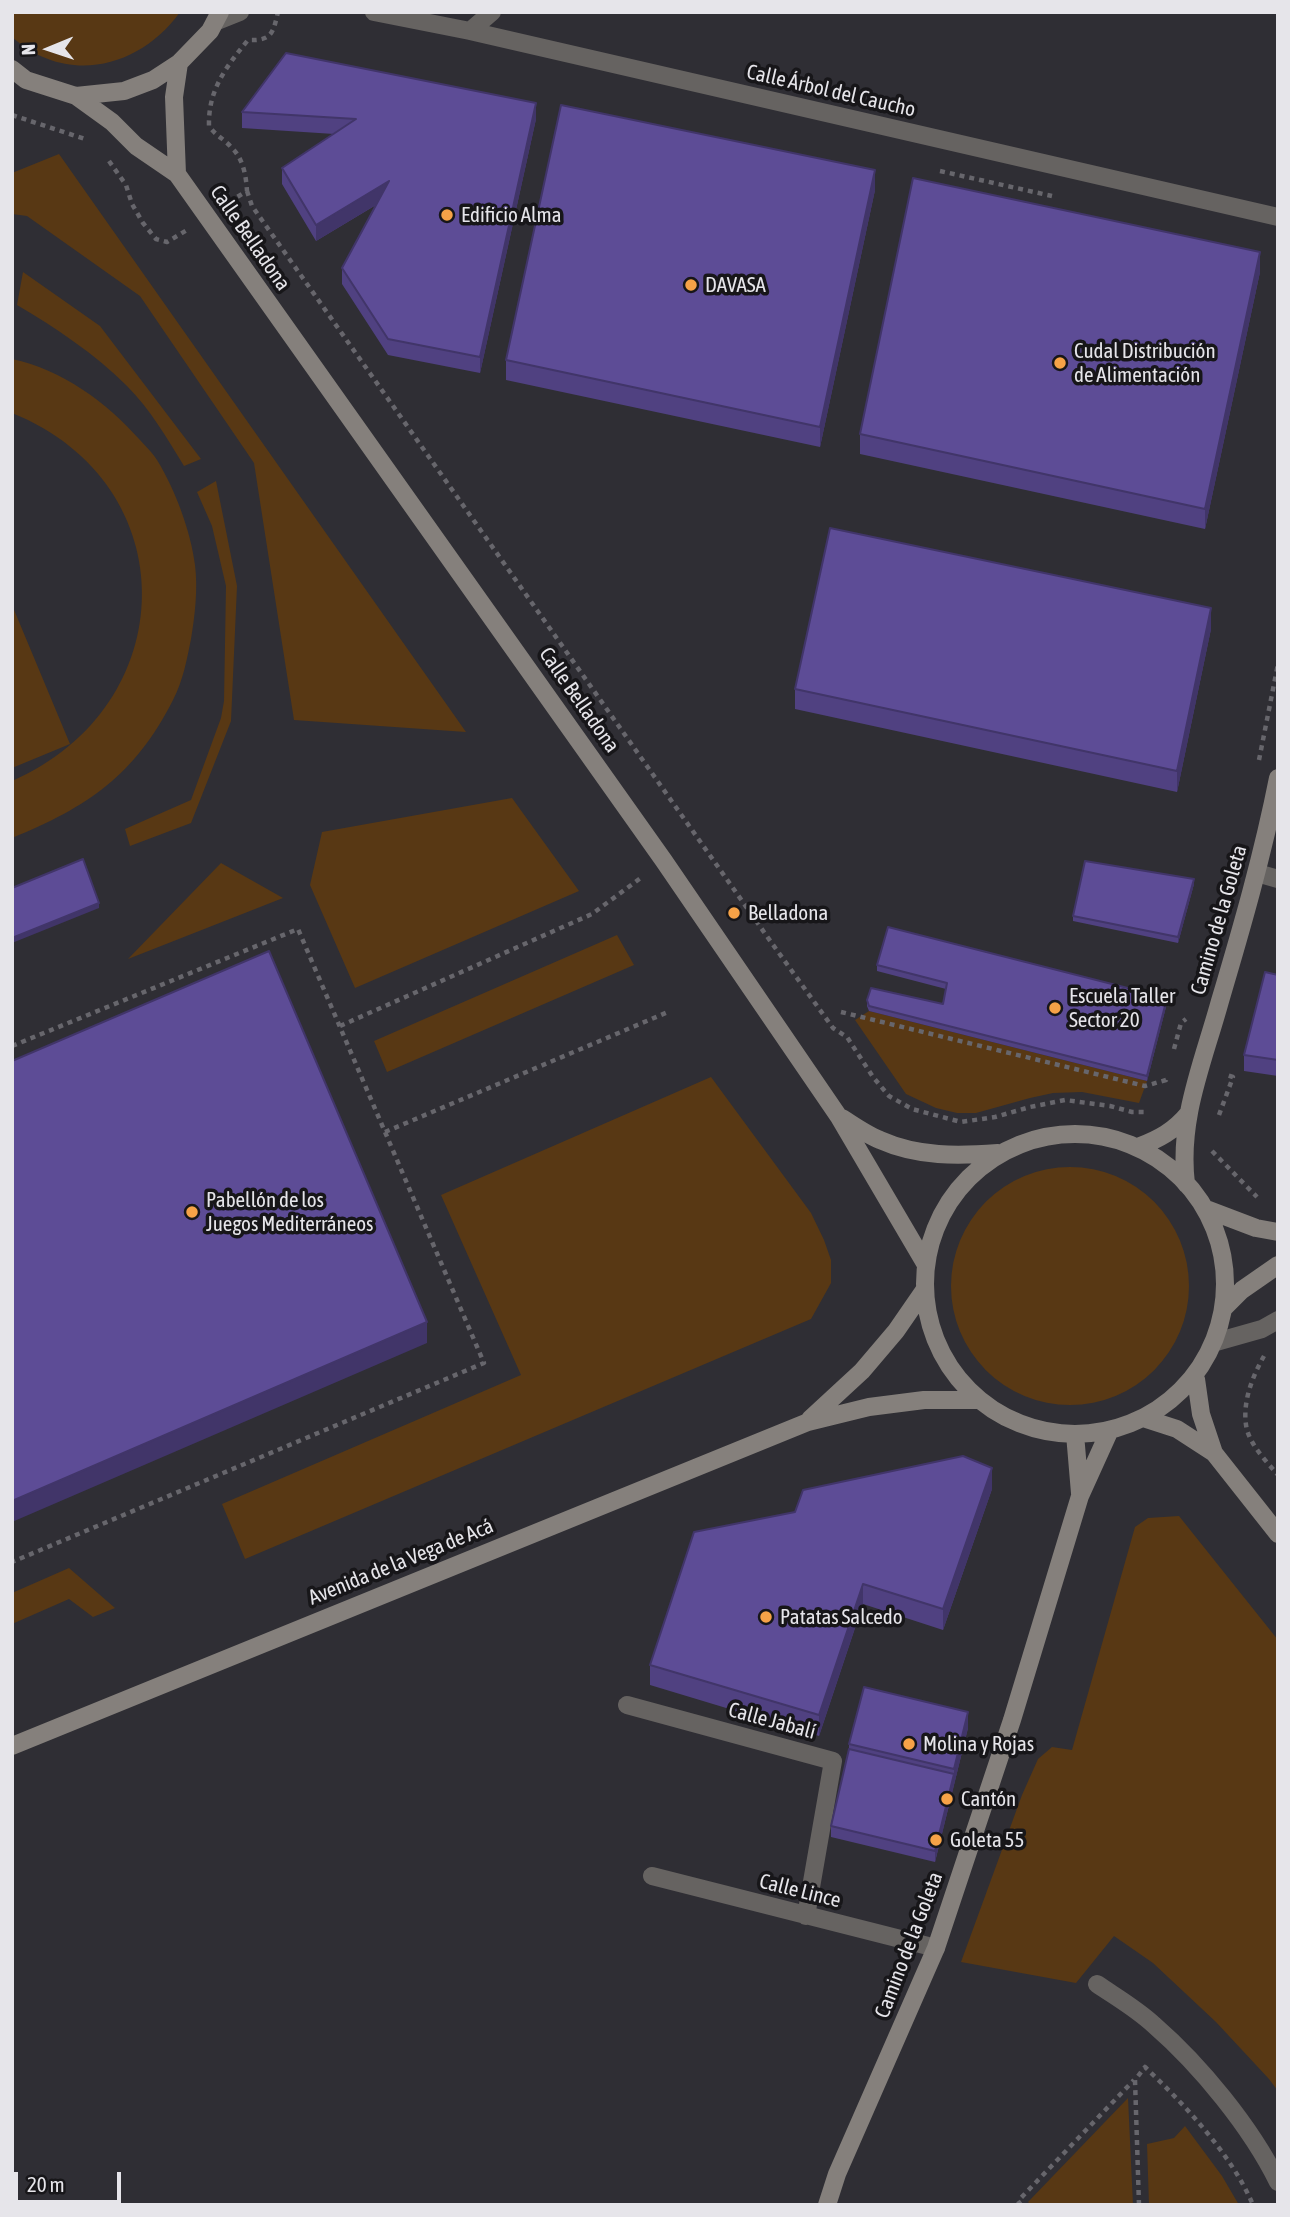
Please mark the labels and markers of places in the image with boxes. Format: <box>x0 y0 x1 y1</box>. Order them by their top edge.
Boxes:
place label: Edificio Alma <box>461 202 561 228</box>
marker: Edificio Alma <box>439 207 455 223</box>
place label: DAVASA <box>705 272 766 298</box>
marker: DAVASA <box>683 277 699 293</box>
place label: Cudal Distribución de Alimentación <box>1074 338 1216 388</box>
marker: Cudal Distribución de Alimentación <box>1052 355 1068 371</box>
place label: Belladona <box>748 900 828 926</box>
marker: Belladona <box>726 905 742 921</box>
place label: Escuela Taller Sector 20 <box>1069 983 1175 1033</box>
marker: Escuela Taller Sector 20 <box>1047 1000 1063 1016</box>
place label: Pabellón de los Juegos Mediterráneos <box>206 1187 373 1237</box>
marker: Pabellón de los Juegos Mediterráneos <box>184 1204 200 1220</box>
place label: Patatas Salcedo <box>780 1604 903 1630</box>
marker: Patatas Salcedo <box>758 1609 774 1625</box>
place label: Molina y Rojas <box>923 1731 1034 1757</box>
marker: Molina y Rojas <box>901 1736 917 1752</box>
place label: Cantón <box>961 1786 1016 1812</box>
marker: Cantón <box>939 1791 955 1807</box>
place label: Goleta 55 <box>950 1827 1024 1853</box>
marker: Goleta 55 <box>928 1832 944 1848</box>

